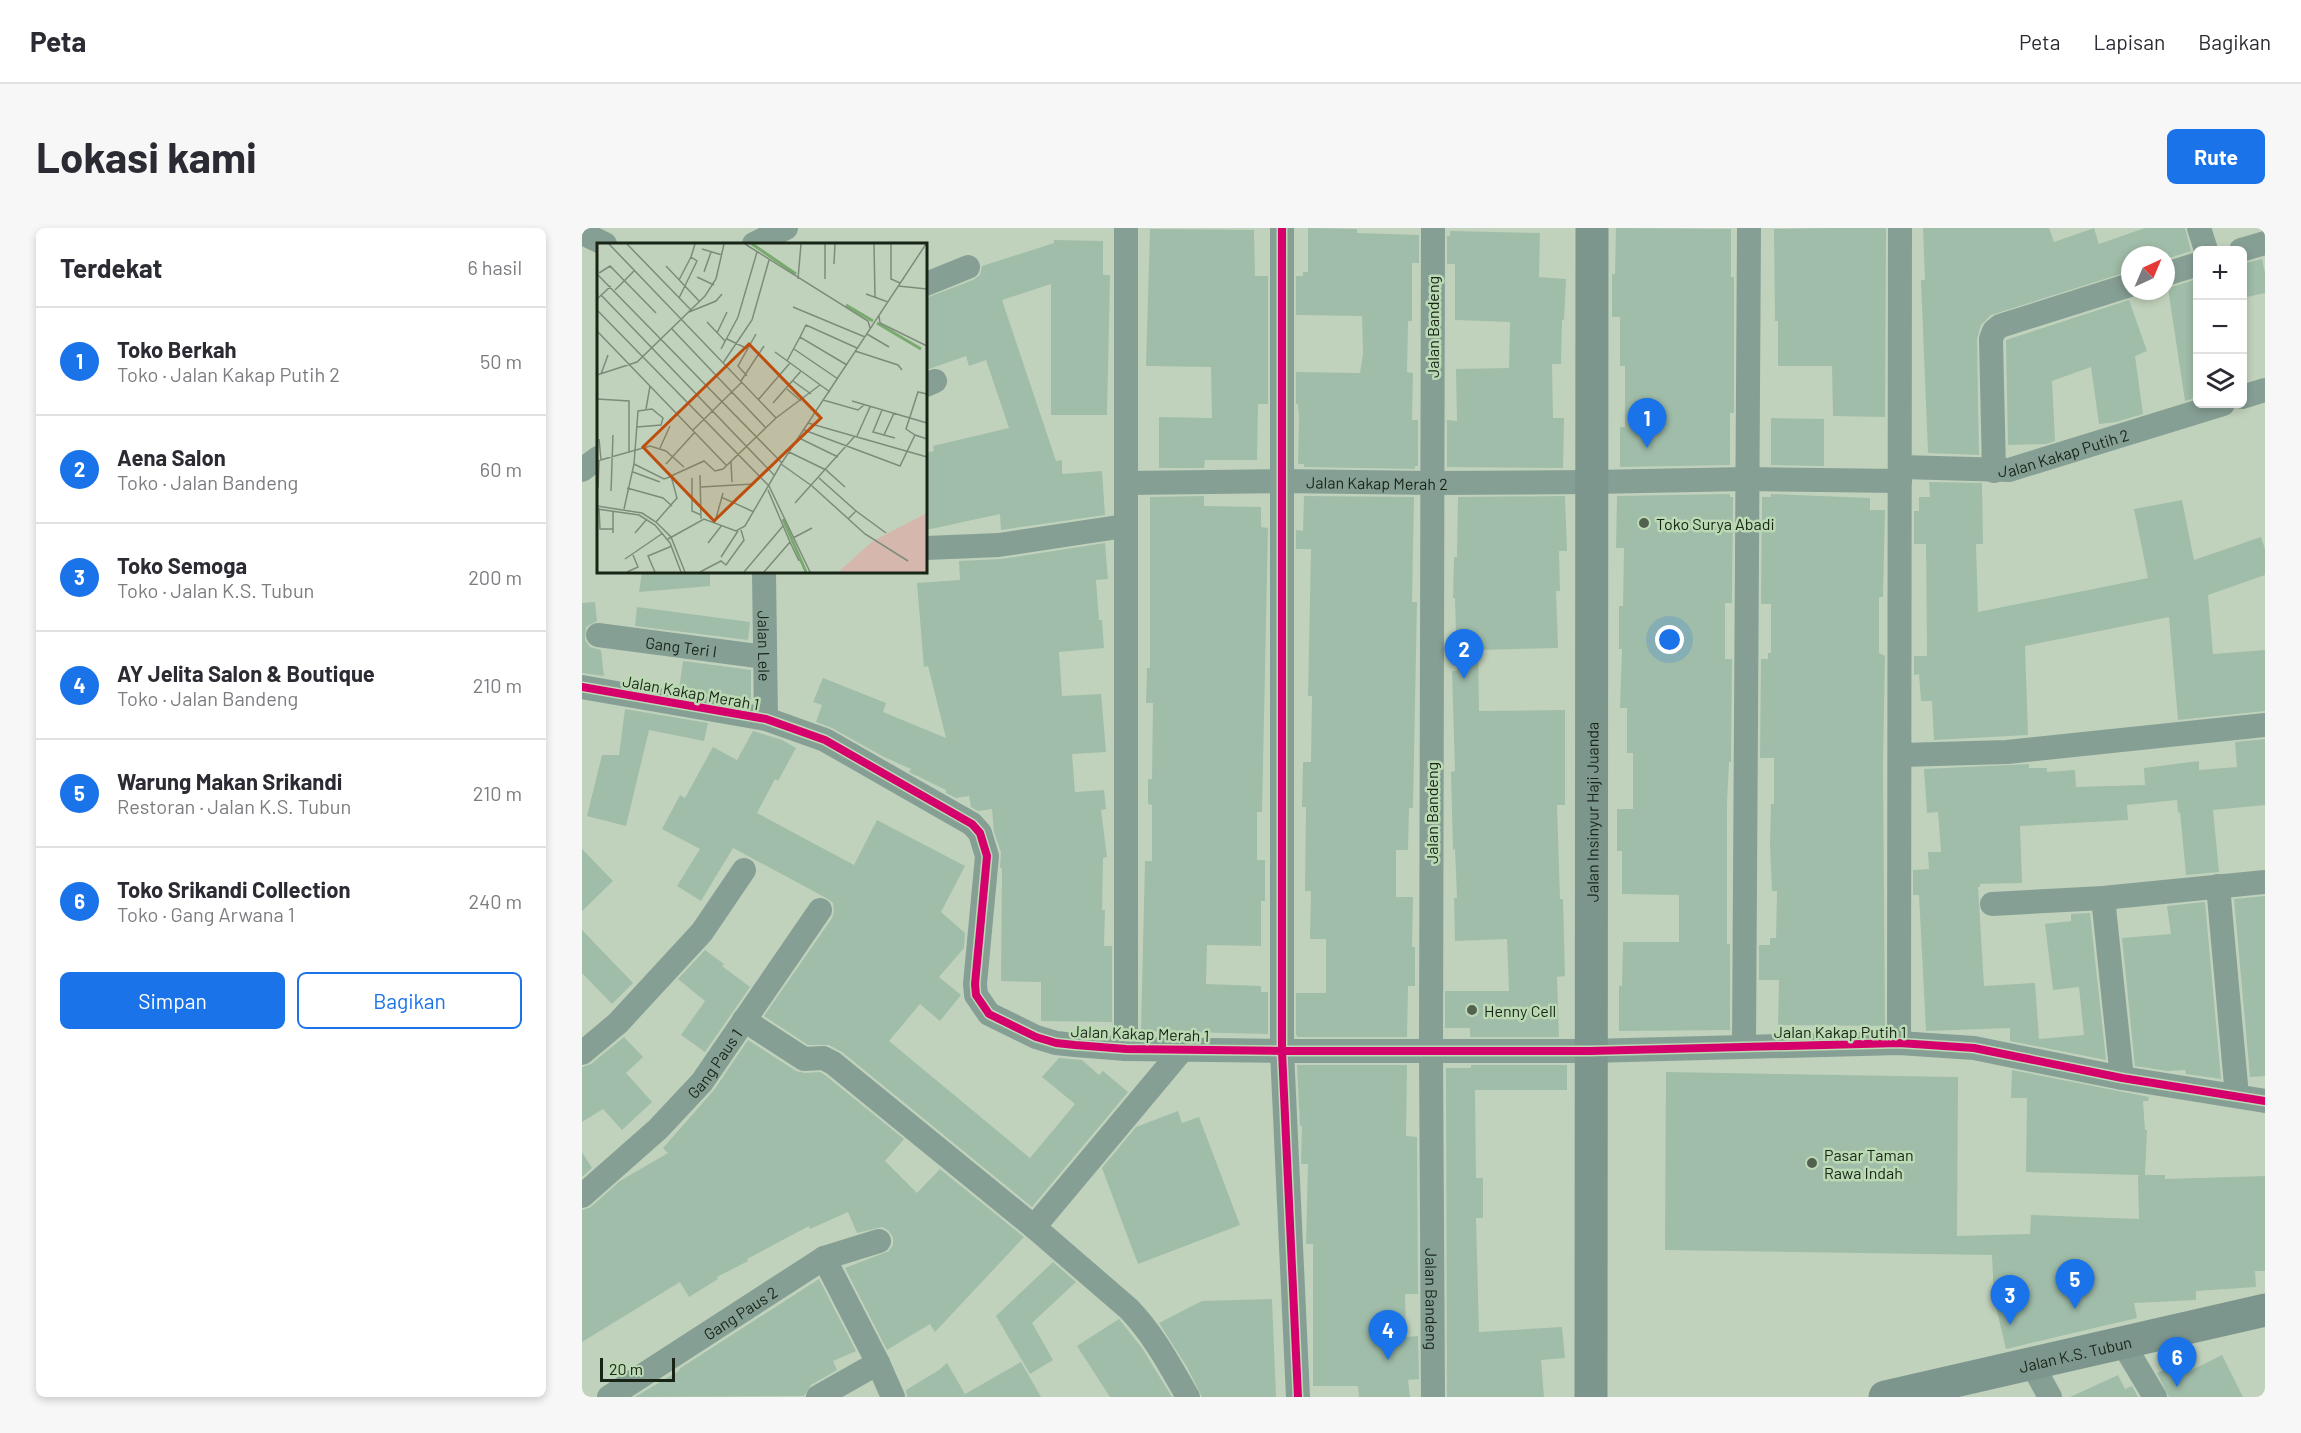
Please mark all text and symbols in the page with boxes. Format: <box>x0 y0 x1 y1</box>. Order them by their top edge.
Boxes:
text: Peta <box>30 24 86 58</box>
text: Peta <box>2019 29 2060 54</box>
text: Lapisan <box>2093 29 2165 54</box>
text: Bagikan <box>2198 29 2271 54</box>
button: Rute <box>2167 129 2265 184</box>
text: Lokasi kami <box>36 131 257 181</box>
inset map <box>597 243 927 573</box>
north arrow <box>2121 246 2175 300</box>
map controls <box>2193 246 2247 408</box>
button: + <box>2193 246 2247 300</box>
text: Terdekat <box>60 252 162 283</box>
text: 6 hasil <box>467 255 522 279</box>
street label: Jalan Bandeng <box>1423 276 1442 378</box>
button: − <box>2193 300 2247 354</box>
text: Toko Berkah <box>117 336 237 362</box>
text: 1 <box>76 349 83 373</box>
text: 50 m <box>480 349 522 373</box>
button: layers <box>2193 354 2247 408</box>
text: Toko · Jalan Kakap Putih 2 <box>117 362 340 386</box>
pin: 1 <box>1628 398 1666 448</box>
street label: Jalan Kakap Putih 2 <box>1998 424 2131 480</box>
text: Aena Salon <box>117 444 226 470</box>
text: 2 <box>74 457 85 481</box>
text: 60 m <box>480 457 522 481</box>
text: Toko · Jalan Bandeng <box>117 470 298 494</box>
street label: Jalan Kakap Merah 2 <box>1306 472 1448 493</box>
place label: Toko Surya Abadi <box>1656 514 1775 533</box>
marker: Toko Surya Abadi <box>1637 516 1651 530</box>
text: Toko Semoga <box>117 552 247 578</box>
text: 3 <box>74 565 85 589</box>
text: 200 m <box>468 565 522 589</box>
text: Toko · Jalan K.S. Tubun <box>117 578 314 602</box>
street label: Jalan Lele <box>755 610 775 682</box>
your location <box>1655 625 1684 654</box>
pin: 2 <box>1444 630 1484 679</box>
street label: Gang Teri I <box>644 632 718 660</box>
text: AY Jelita Salon & Boutique <box>117 660 375 686</box>
street label: Jalan Kakap Merah 1 <box>621 671 761 713</box>
text: 4 <box>73 673 86 697</box>
text: 210 m <box>473 673 522 697</box>
text: Toko · Jalan Bandeng <box>117 686 298 710</box>
street label: Jalan Insinyur Haji Juanda <box>1582 722 1601 902</box>
street label: Jalan Bandeng <box>1422 762 1441 864</box>
text: Warung Makan Srikandi <box>117 768 342 794</box>
text: 5 <box>74 781 85 805</box>
text: 210 m <box>473 781 522 805</box>
text: Restoran · Jalan K.S. Tubun <box>117 794 351 818</box>
text: Toko Srikandi Collection <box>117 876 351 902</box>
text: 6 <box>74 889 85 913</box>
text: 240 m <box>468 889 522 913</box>
text: Toko · Gang Arwana 1 <box>117 902 295 926</box>
button: Simpan <box>60 972 285 1029</box>
button: Bagikan <box>297 972 522 1029</box>
place label: Henny Cell <box>1484 1001 1556 1020</box>
marker: Henny Cell <box>1465 1003 1479 1017</box>
street label: Jalan Kakap Merah 1 <box>1070 1021 1210 1045</box>
street label: Jalan Kakap Putih 1 <box>1774 1022 1906 1041</box>
street label: Gang Paus 1 <box>683 1025 745 1102</box>
place label: Pasar Taman Rawa Indah <box>1824 1145 1914 1182</box>
marker: Pasar Taman Rawa Indah <box>1805 1156 1819 1170</box>
street label: Jalan Bandeng <box>1423 1248 1442 1350</box>
pin: 5 <box>2056 1260 2094 1309</box>
pin: 3 <box>1990 1276 2030 1325</box>
street label: Gang Paus 2 <box>700 1282 780 1343</box>
pin: 4 <box>1368 1310 1408 1360</box>
street label: Jalan K.S. Tubun <box>2017 1331 2133 1376</box>
pin: 6 <box>2158 1338 2196 1387</box>
scale bar <box>600 1355 675 1382</box>
text: 20 m <box>609 1359 643 1378</box>

